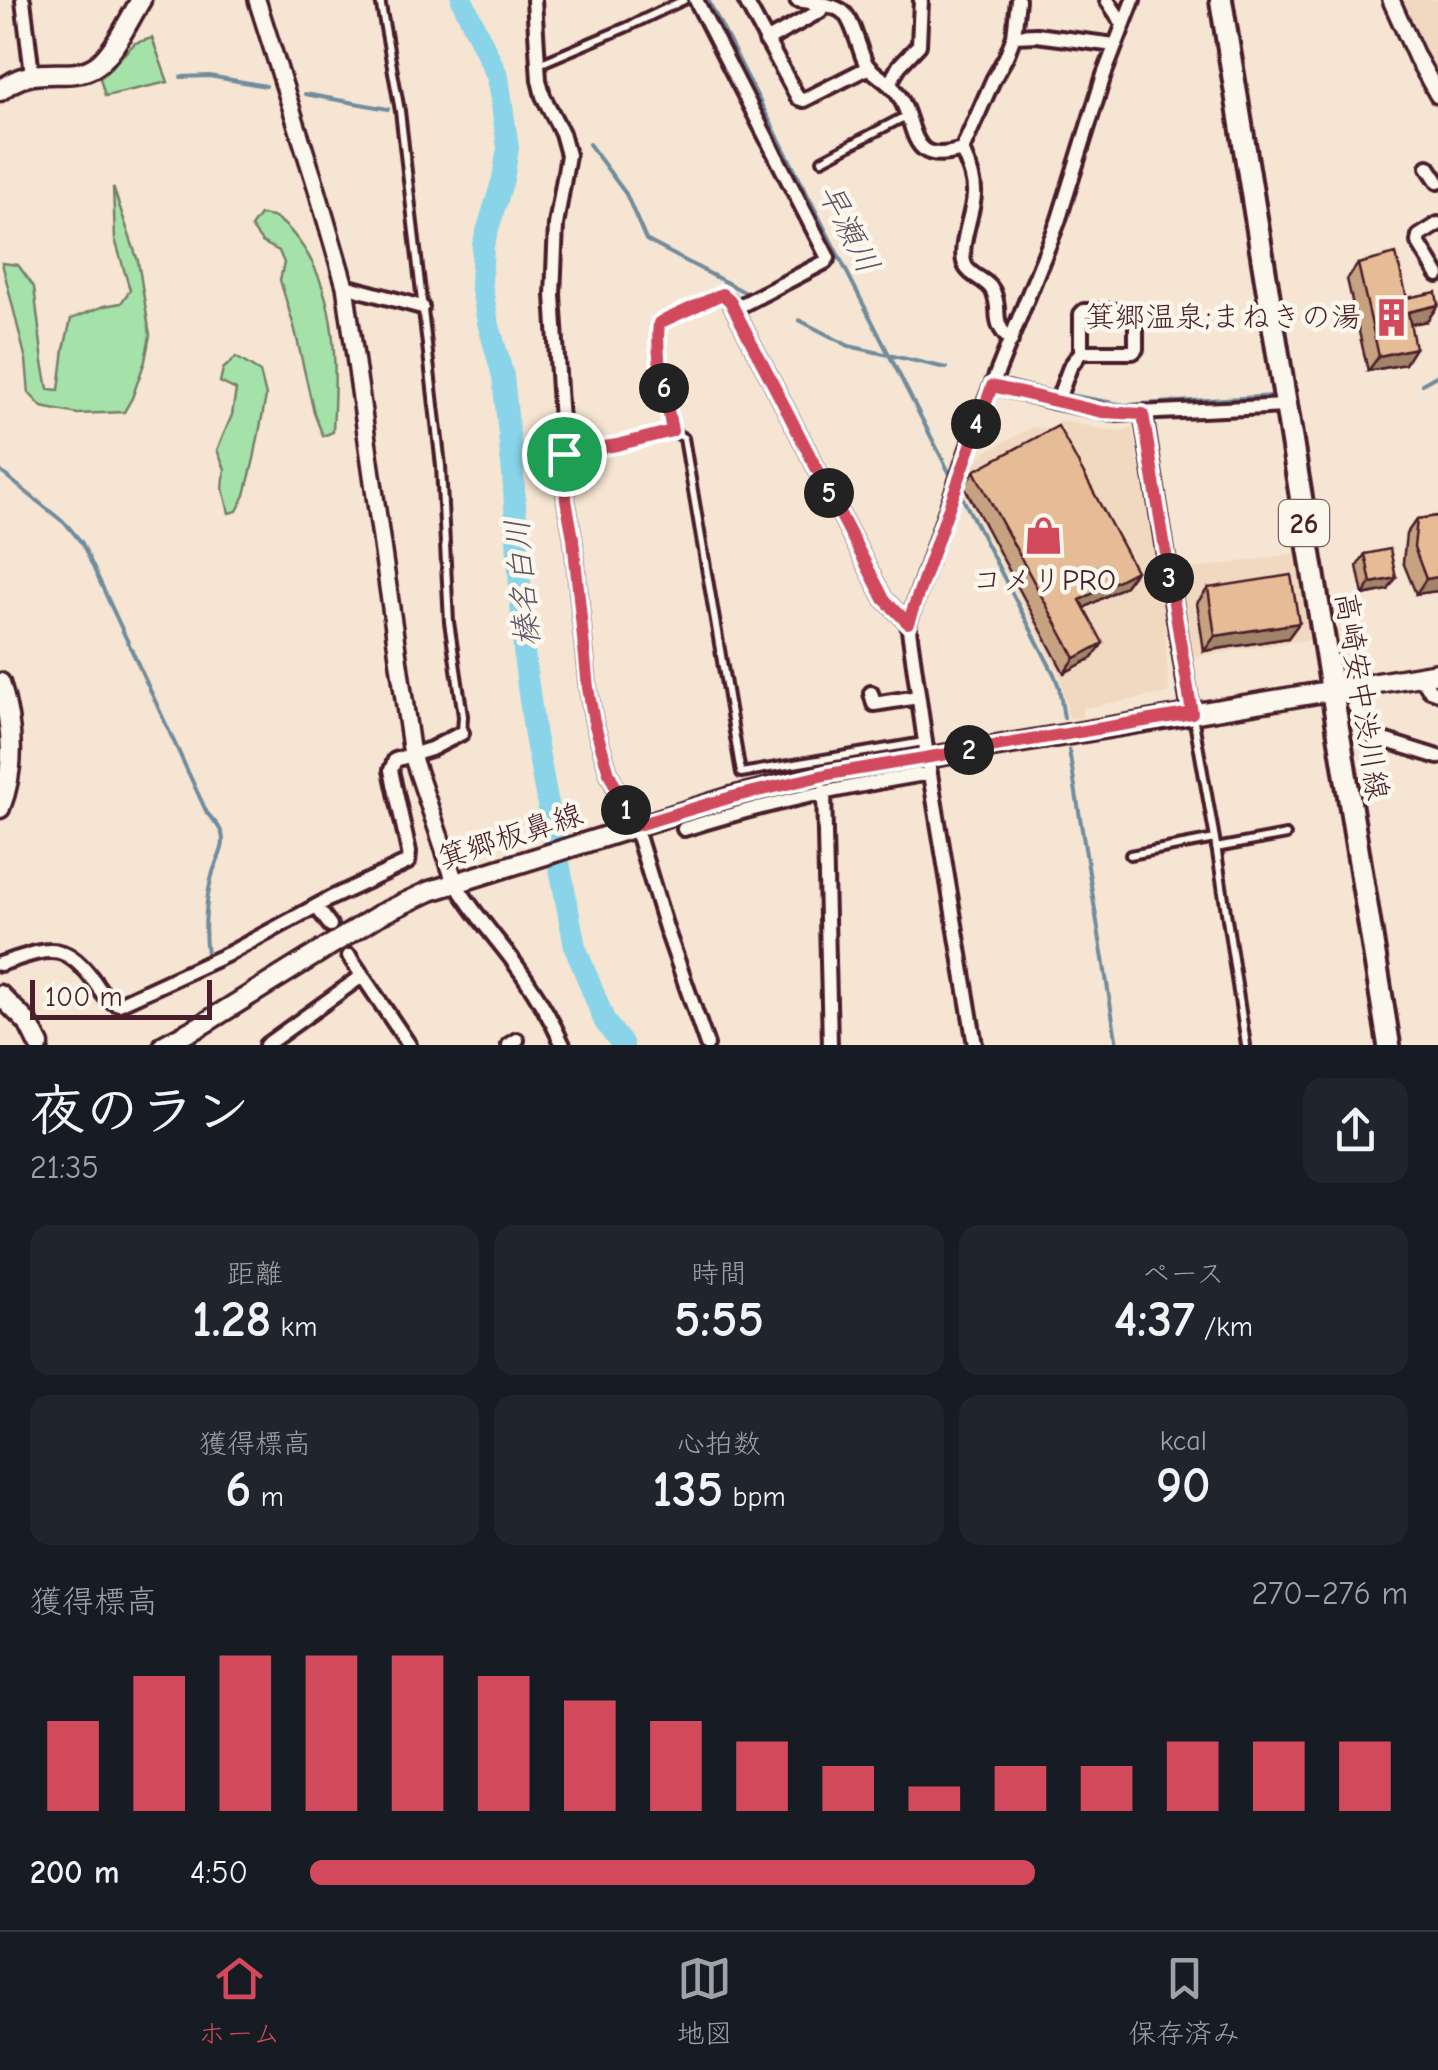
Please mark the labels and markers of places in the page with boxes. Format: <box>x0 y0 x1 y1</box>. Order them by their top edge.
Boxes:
building icon: 箕郷温泉;まねきの湯 <box>1370 296 1412 338</box>
place label: 箕郷温泉;まねきの湯 <box>1085 300 1361 335</box>
pin: 6 <box>639 363 689 413</box>
pin: 4 <box>951 399 1001 449</box>
pin <box>522 412 607 497</box>
pin: 5 <box>804 468 854 518</box>
shop icon: コメリPRO <box>1023 515 1065 557</box>
pin: 3 <box>1144 553 1194 603</box>
place label: コメリPRO <box>972 563 1116 598</box>
pin: 2 <box>944 725 994 775</box>
pin: 1 <box>601 785 651 835</box>

